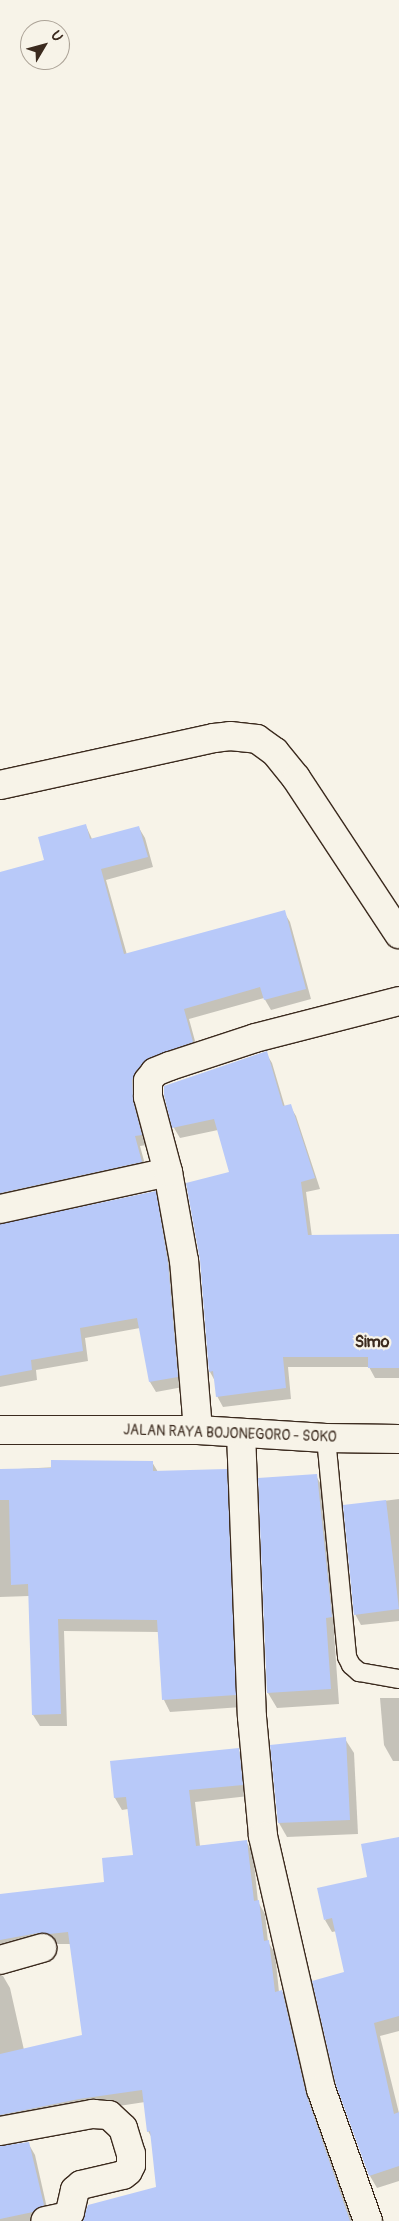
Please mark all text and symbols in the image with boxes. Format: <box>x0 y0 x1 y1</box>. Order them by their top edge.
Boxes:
north arrow <box>20 20 70 70</box>
text: U <box>47 27 66 45</box>
district label: Simo <box>355 1332 389 1352</box>
street label: JALAN RAYA BOJONEGORO - SOKO <box>123 1422 337 1446</box>

